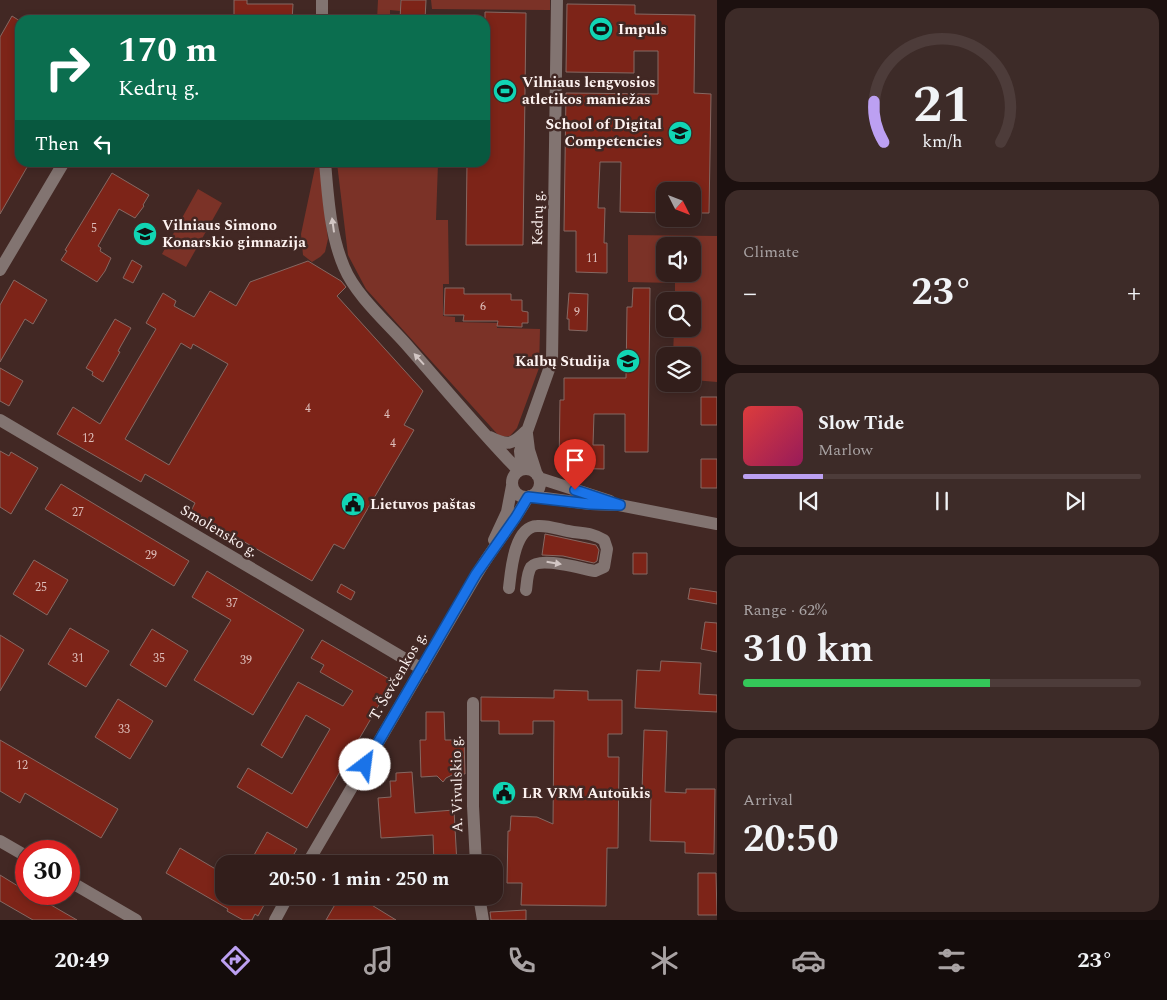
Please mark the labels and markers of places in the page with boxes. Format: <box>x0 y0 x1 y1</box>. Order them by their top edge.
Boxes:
sports icon: Impuls <box>588 16 614 42</box>
place label: Impuls <box>618 18 667 41</box>
place label: Vilniaus lengvosios atletikos maniežas <box>522 71 656 111</box>
sports icon: Vilniaus lengvosios atletikos maniežas <box>492 78 518 104</box>
place label: School of Digital Competencies <box>546 113 662 153</box>
school or university icon: School of Digital Competencies <box>667 120 693 146</box>
place label: Vilniaus Simono Konarskio gimnazija <box>162 214 306 254</box>
school or university icon: Vilniaus Simono Konarskio gimnazija <box>132 221 158 247</box>
school or university icon: Kalbų Studija <box>615 348 641 374</box>
place label: Kalbų Studija <box>515 350 610 373</box>
pin <box>554 439 596 490</box>
public building icon: Lietuvos paštas <box>340 491 366 517</box>
place label: Lietuvos paštas <box>370 493 476 516</box>
public building icon: LR VRM Autoūkis <box>491 780 517 806</box>
place label: LR VRM Autoūkis <box>522 782 651 805</box>

